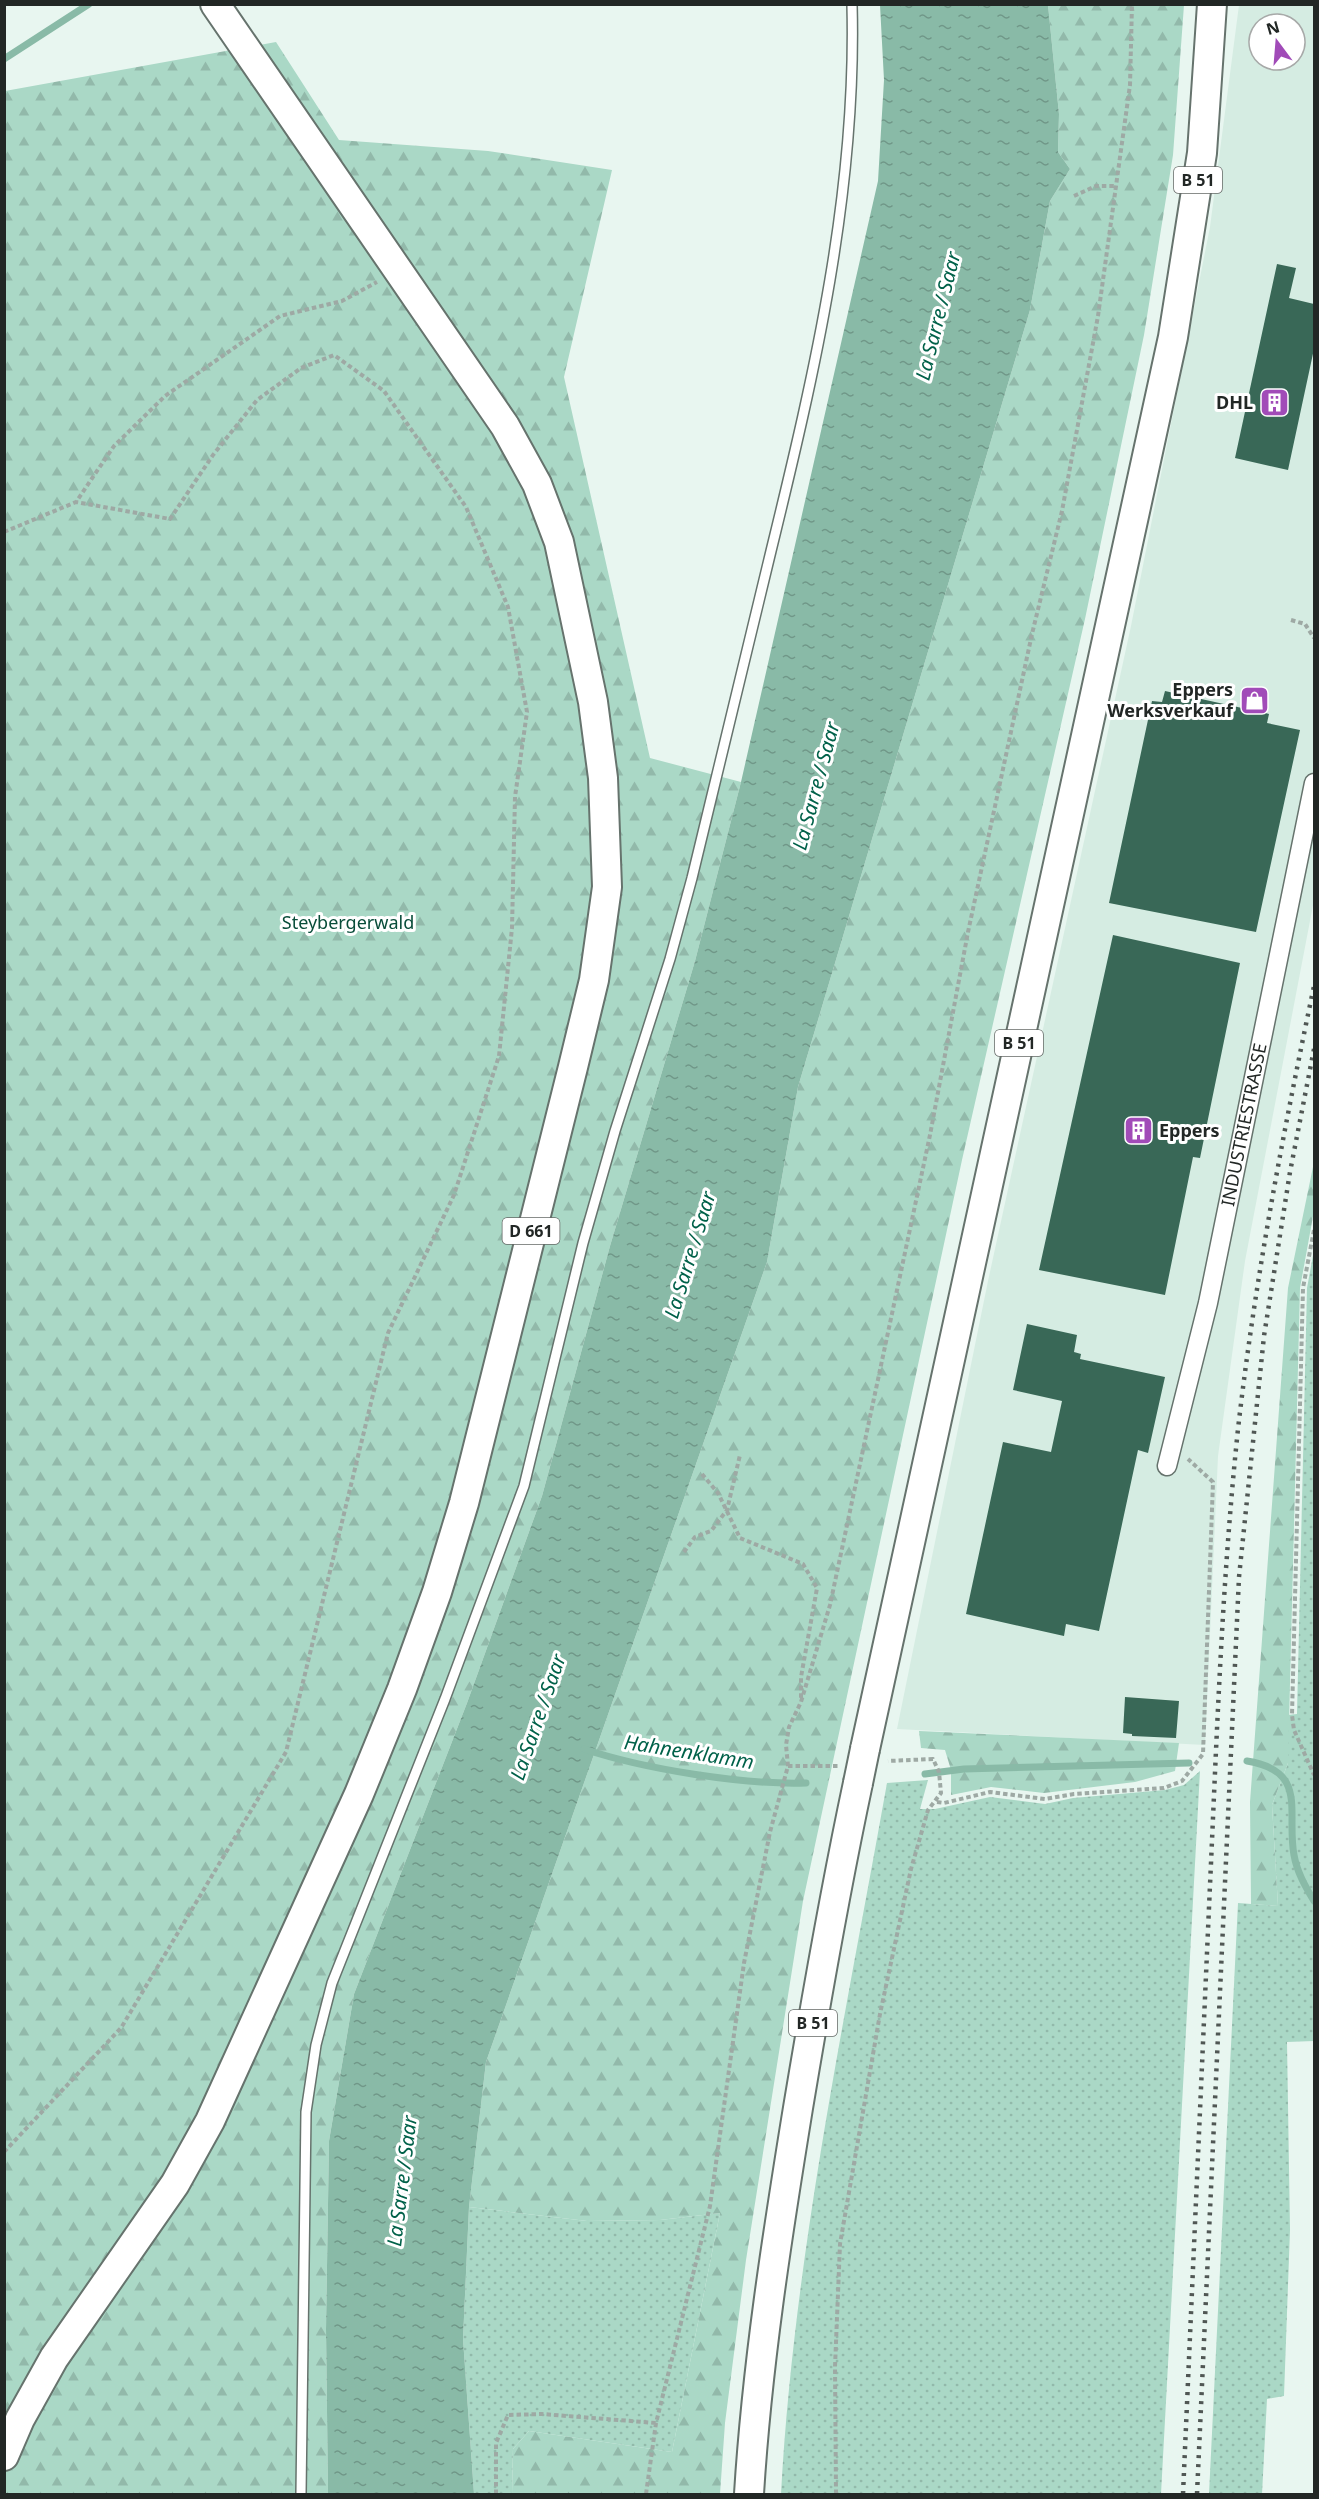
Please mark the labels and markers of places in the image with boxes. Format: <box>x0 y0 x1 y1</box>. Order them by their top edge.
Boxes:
building icon: DHL <box>1258 387 1290 419</box>
place label: DHL <box>1216 390 1253 414</box>
place label: Eppers Werksverkauf <box>1107 677 1234 722</box>
shop icon: Eppers Werksverkauf <box>1238 684 1270 716</box>
building icon: Eppers <box>1122 1115 1154 1147</box>
place label: Eppers <box>1159 1118 1220 1142</box>

